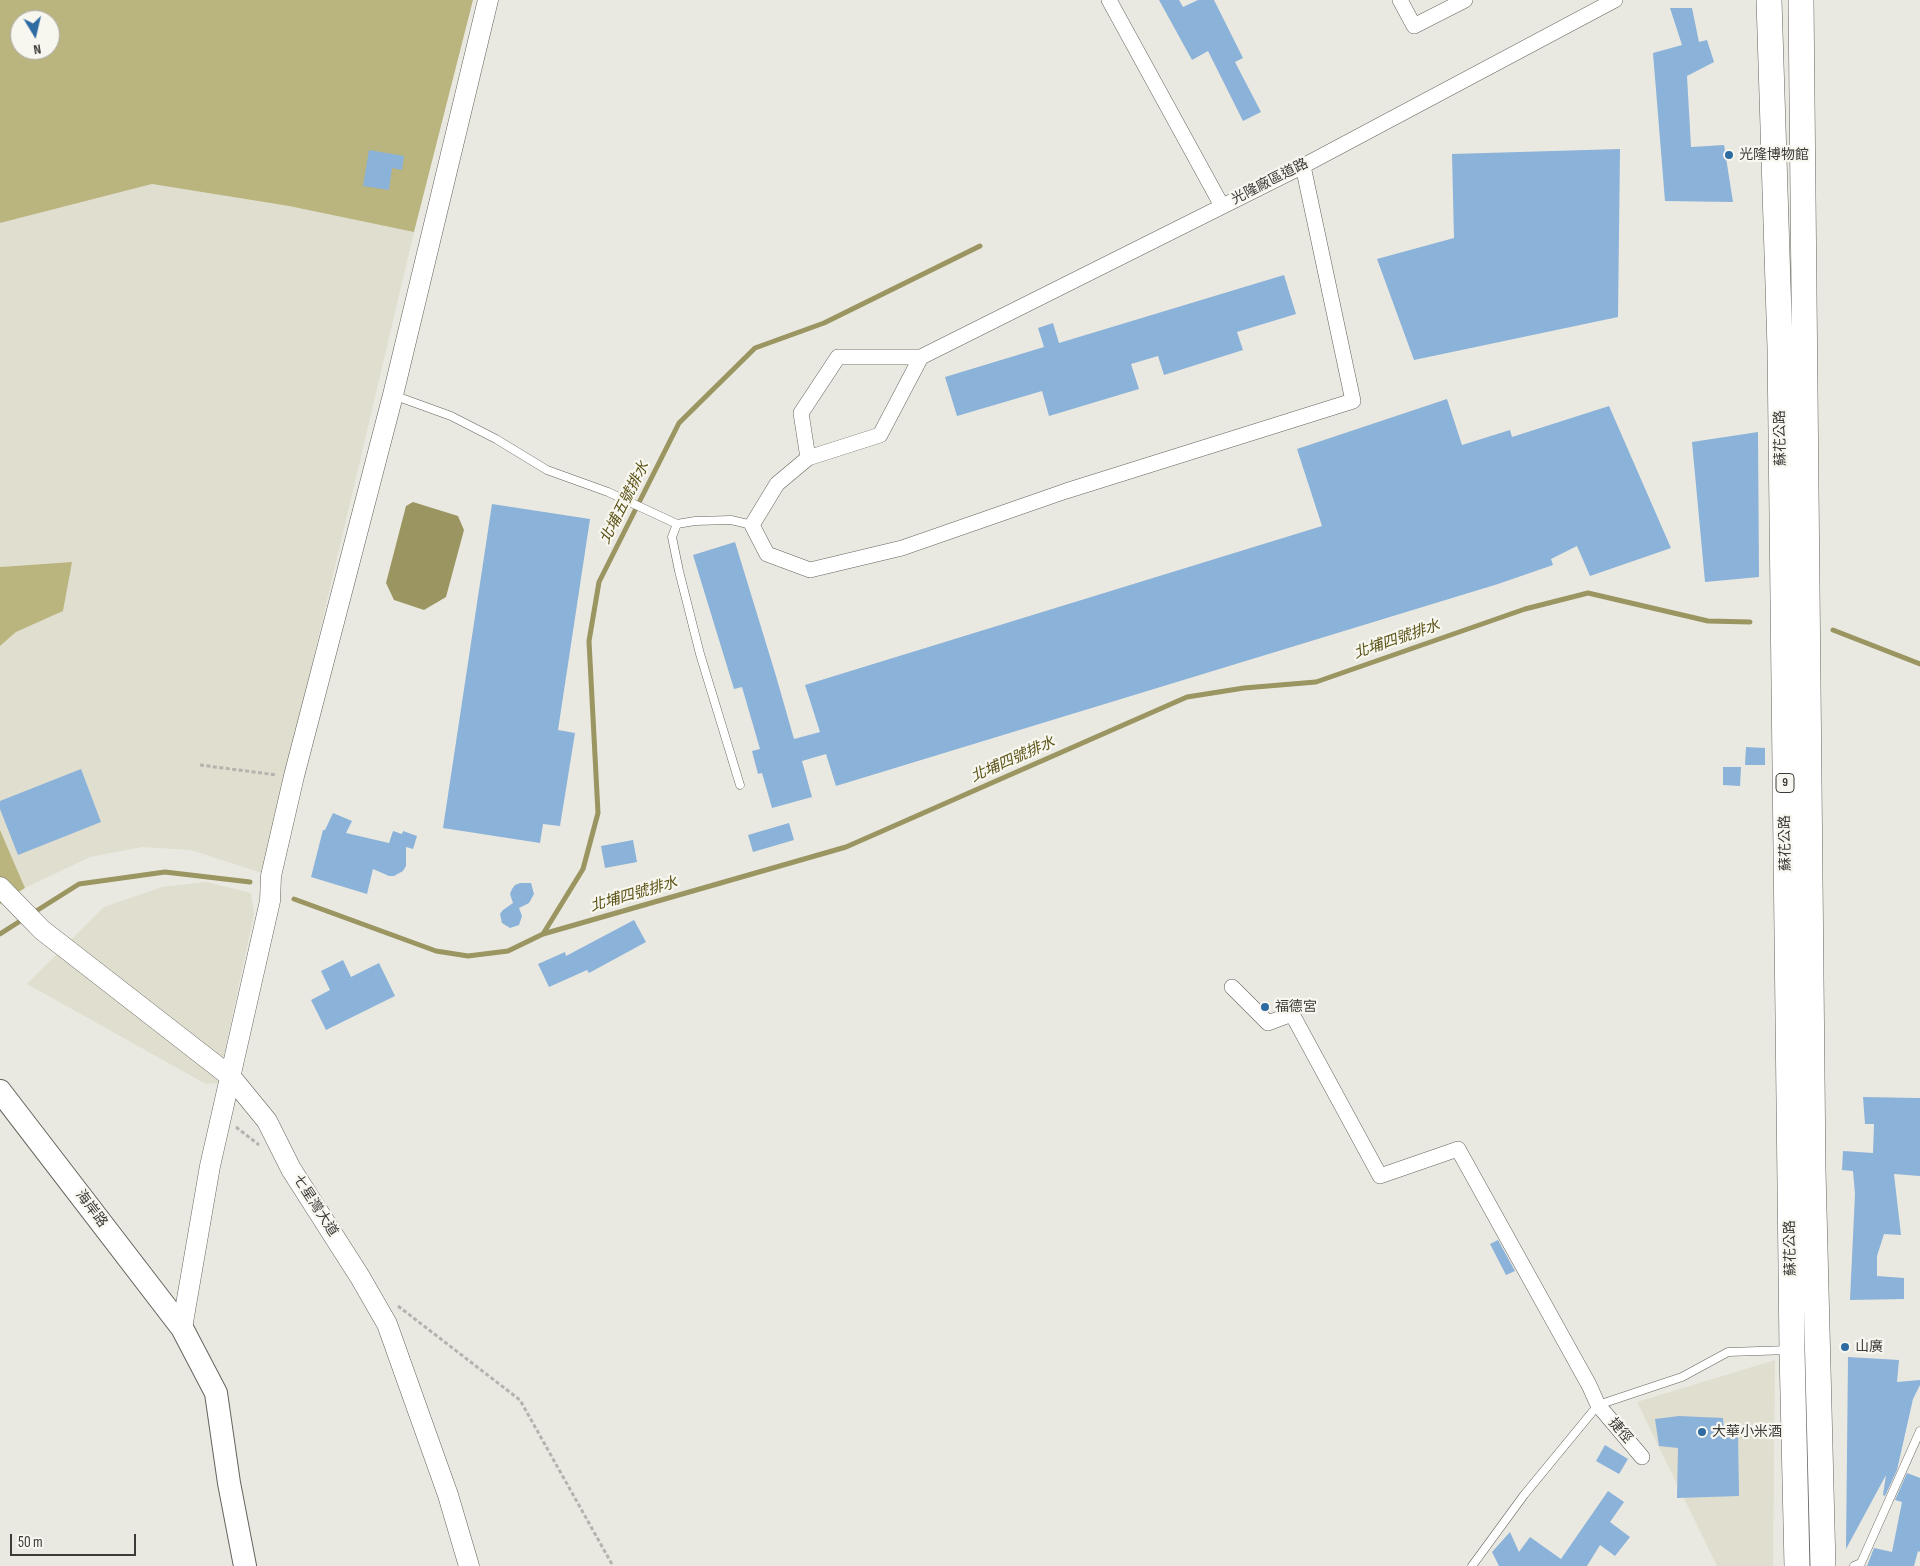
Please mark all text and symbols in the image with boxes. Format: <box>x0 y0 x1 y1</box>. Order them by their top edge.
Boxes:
north arrow <box>10 10 60 60</box>
text: N <box>32 40 42 58</box>
place label: 光隆博物館 <box>1739 147 1809 163</box>
marker: 光隆博物館 <box>1723 149 1735 161</box>
street label: 光隆廠區道路 <box>1229 155 1311 209</box>
street label: 蘇花公路 <box>1772 410 1790 466</box>
water label: 北埔五號排水 <box>597 459 653 547</box>
water label: 北埔四號排水 <box>1352 617 1442 663</box>
water label: 北埔四號排水 <box>968 733 1058 787</box>
road number: 9 <box>1776 774 1794 792</box>
street label: 蘇花公路 <box>1777 815 1795 871</box>
water label: 北埔四號排水 <box>588 874 680 916</box>
place label: 福德宮 <box>1275 999 1317 1015</box>
marker: 福德宮 <box>1259 1001 1271 1013</box>
street label: 七星灣大道 <box>289 1172 341 1240</box>
street label: 海岸路 <box>72 1187 110 1231</box>
street label: 蘇花公路 <box>1782 1220 1800 1276</box>
place label: 山廣 <box>1855 1339 1883 1355</box>
marker: 山廣 <box>1839 1341 1851 1353</box>
street label: 捷徑 <box>1604 1415 1636 1447</box>
place label: 大華小米酒 <box>1712 1424 1782 1440</box>
marker: 大華小米酒 <box>1696 1426 1708 1438</box>
scale bar <box>12 1524 139 1556</box>
text: 50 m <box>18 1533 43 1552</box>

